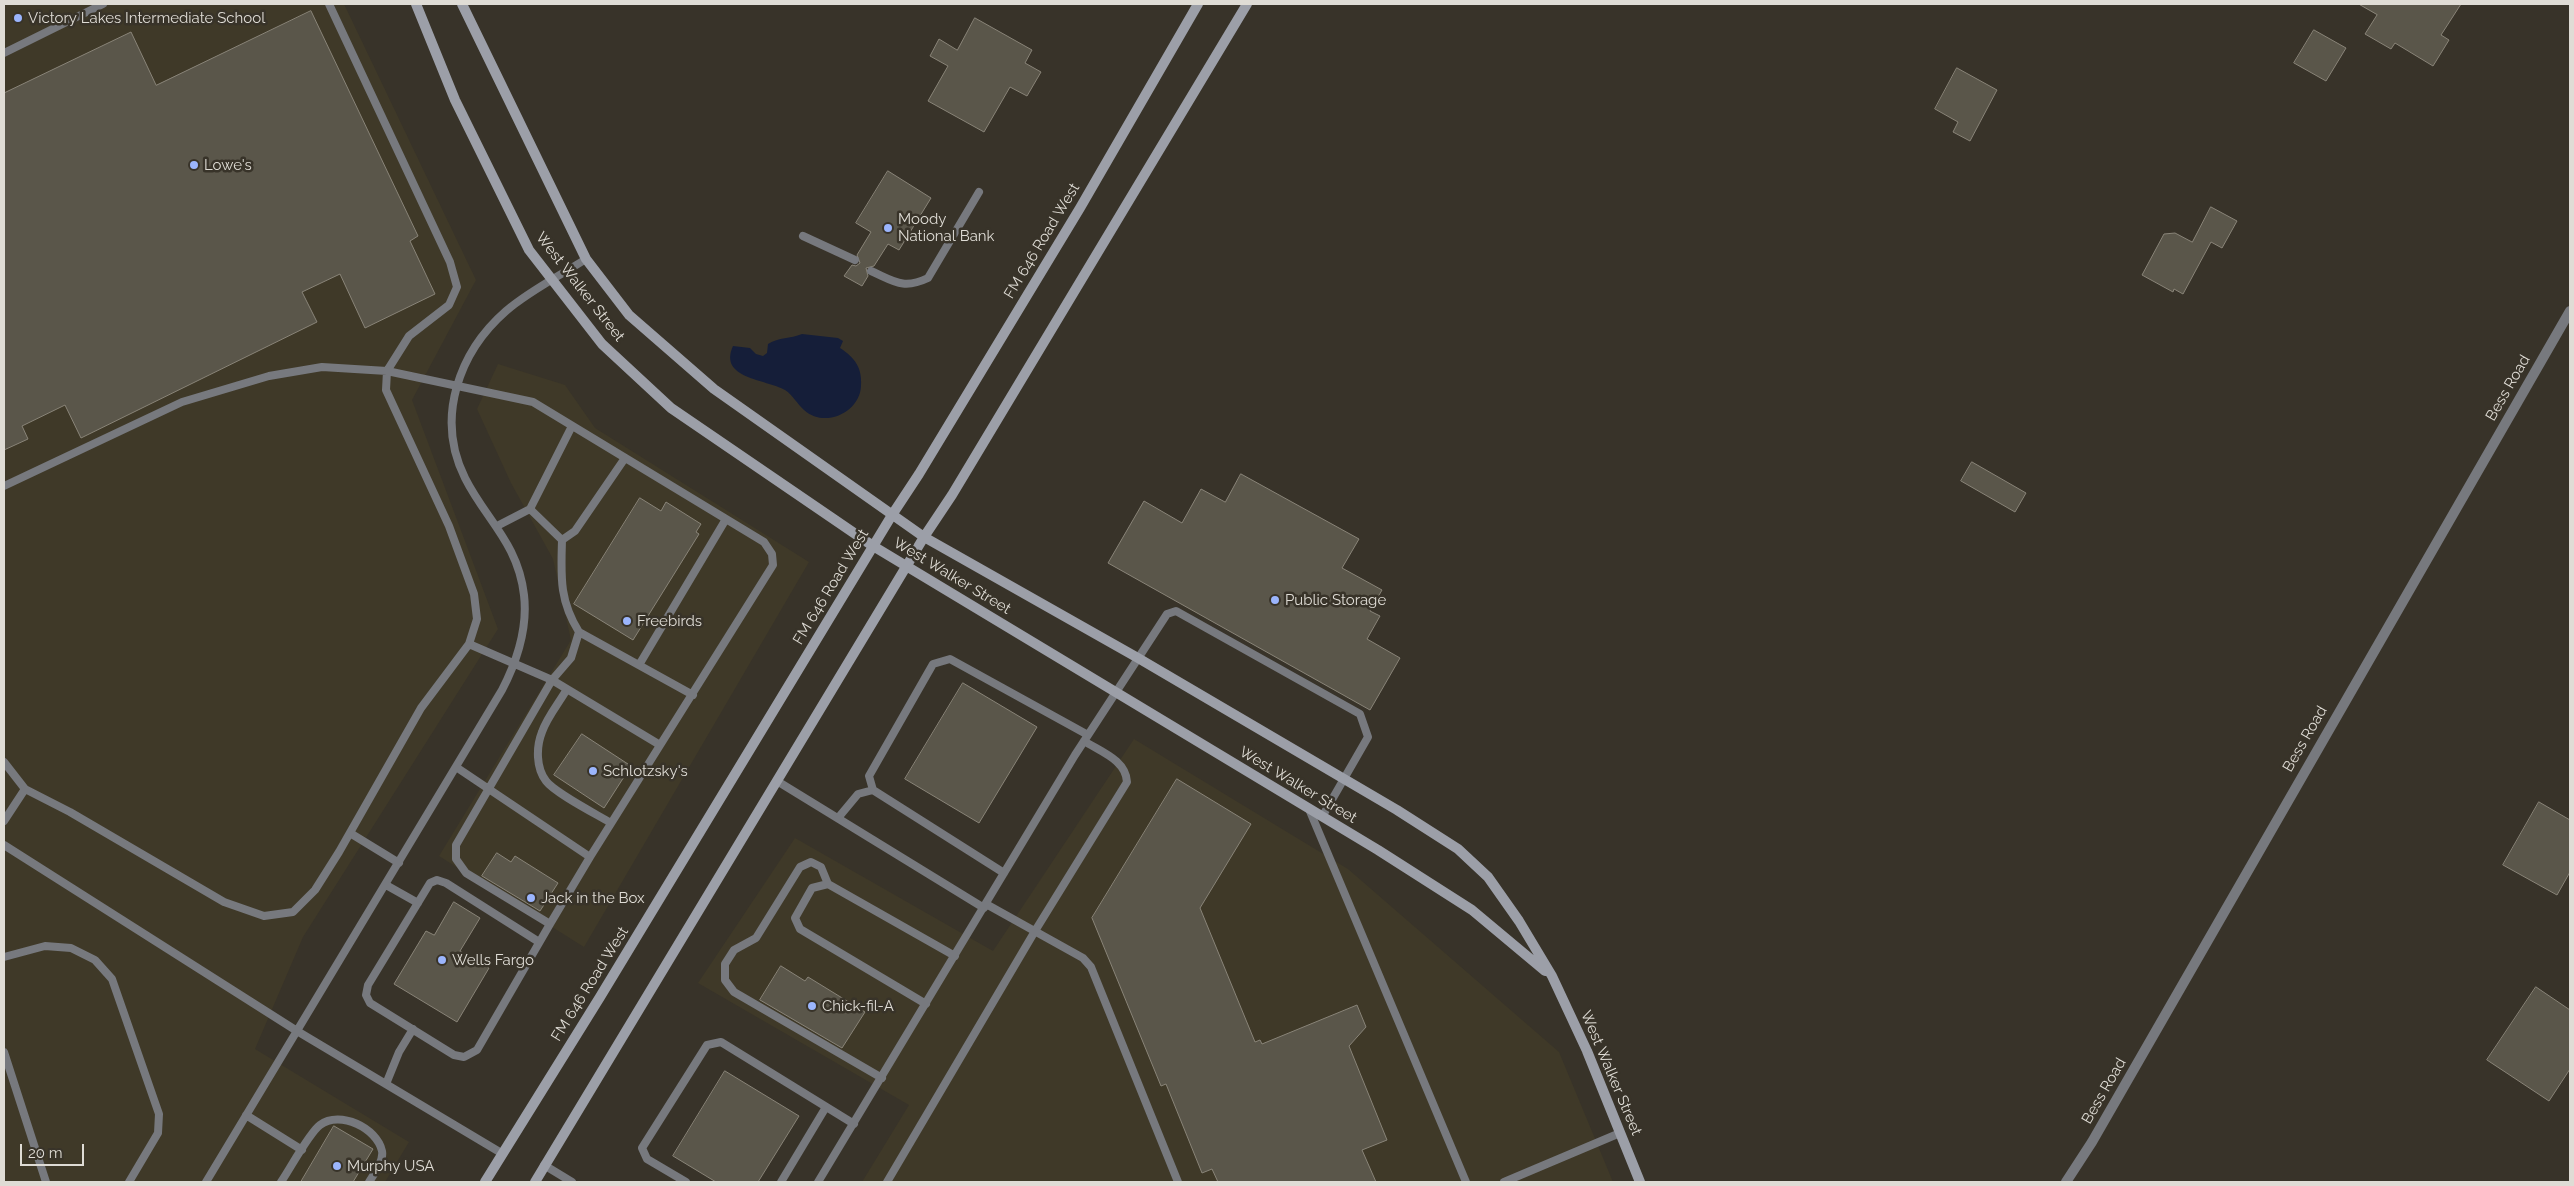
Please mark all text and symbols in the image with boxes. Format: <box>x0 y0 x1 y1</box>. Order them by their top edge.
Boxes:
place label: Victory Lakes Intermediate School <box>28 9 265 27</box>
marker: Victory Lakes Intermediate School <box>12 12 24 24</box>
place label: Lowe's <box>204 156 252 174</box>
marker: Lowe's <box>188 159 200 171</box>
street label: FM 646 Road West <box>1000 180 1084 302</box>
place label: Moody National Bank <box>898 210 995 245</box>
marker: Moody National Bank <box>882 222 894 234</box>
street label: West Walker Street <box>532 229 628 345</box>
street label: Bess Road <box>2482 352 2534 424</box>
street label: FM 646 Road West <box>789 526 873 648</box>
street label: West Walker Street <box>890 534 1014 618</box>
place label: Public Storage <box>1285 591 1386 609</box>
marker: Public Storage <box>1269 594 1281 606</box>
place label: Freebirds <box>637 612 702 630</box>
marker: Freebirds <box>621 615 633 627</box>
street label: Bess Road <box>2279 703 2331 775</box>
street label: West Walker Street <box>1236 743 1360 827</box>
place label: Schlotzsky's <box>603 762 688 780</box>
marker: Schlotzsky's <box>587 765 599 777</box>
place label: Jack in the Box <box>541 889 645 907</box>
marker: Jack in the Box <box>525 892 537 904</box>
street label: FM 646 Road West <box>548 923 632 1045</box>
place label: Wells Fargo <box>452 951 534 969</box>
marker: Wells Fargo <box>436 954 448 966</box>
place label: Chick-fil-A <box>822 997 894 1015</box>
marker: Chick-fil-A <box>806 1000 818 1012</box>
street label: West Walker Street <box>1577 1008 1645 1138</box>
street label: Bess Road <box>2078 1055 2130 1127</box>
scale bar <box>22 1134 86 1166</box>
text: 20 m <box>28 1144 63 1162</box>
place label: Murphy USA <box>347 1157 434 1175</box>
marker: Murphy USA <box>331 1160 343 1172</box>

